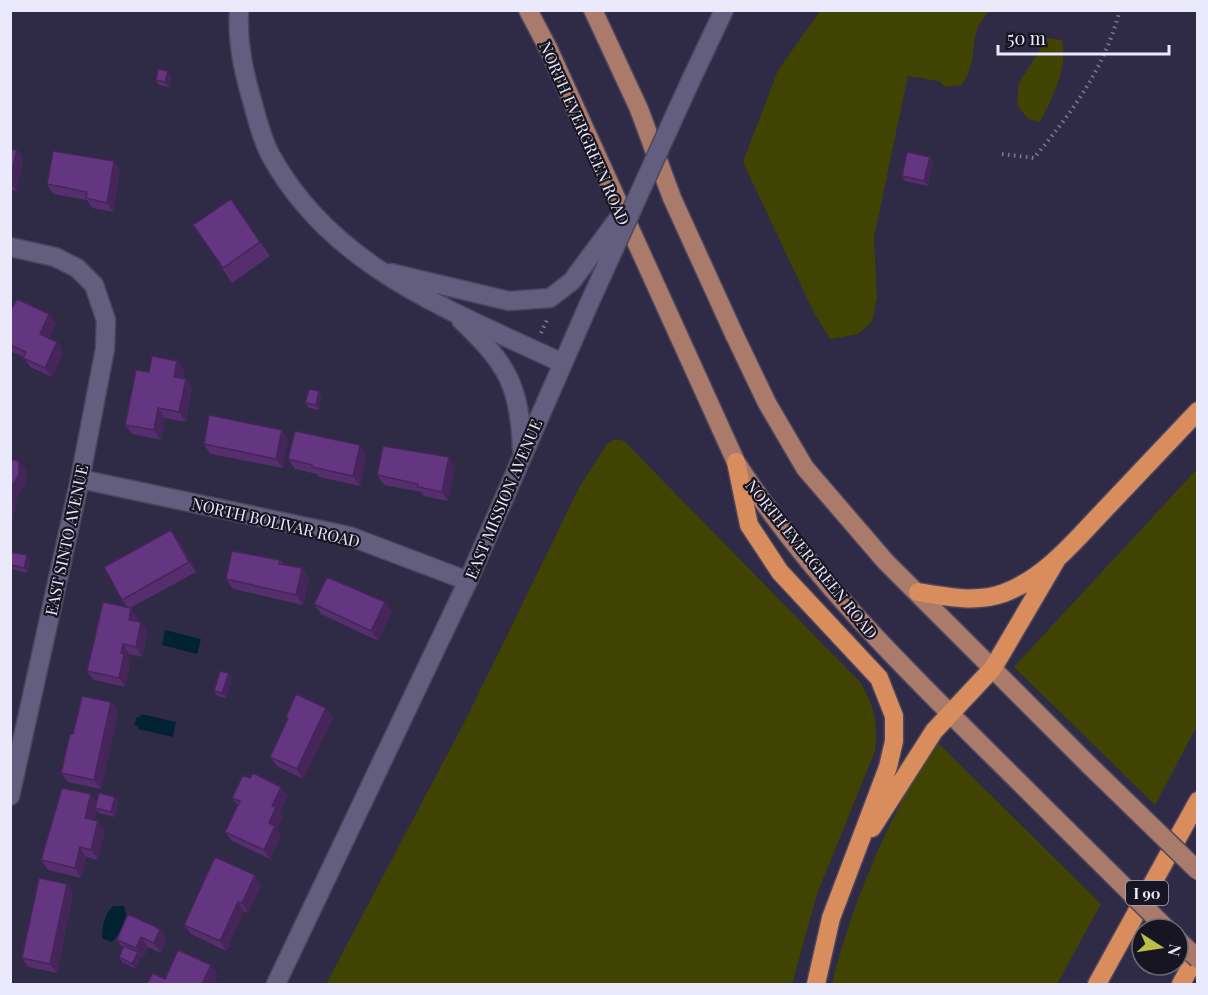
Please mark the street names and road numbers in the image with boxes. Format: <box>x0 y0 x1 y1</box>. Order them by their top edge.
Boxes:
street label: NORTH EVERGREEN ROAD <box>535 38 635 228</box>
street label: EAST MISSION AVENUE <box>460 416 546 582</box>
street label: EAST SINTO AVENUE <box>40 463 92 617</box>
street label: NORTH EVERGREEN ROAD <box>741 475 883 643</box>
street label: NORTH BOLIVAR ROAD <box>190 492 362 552</box>
road number: I 90 <box>1126 881 1168 905</box>

